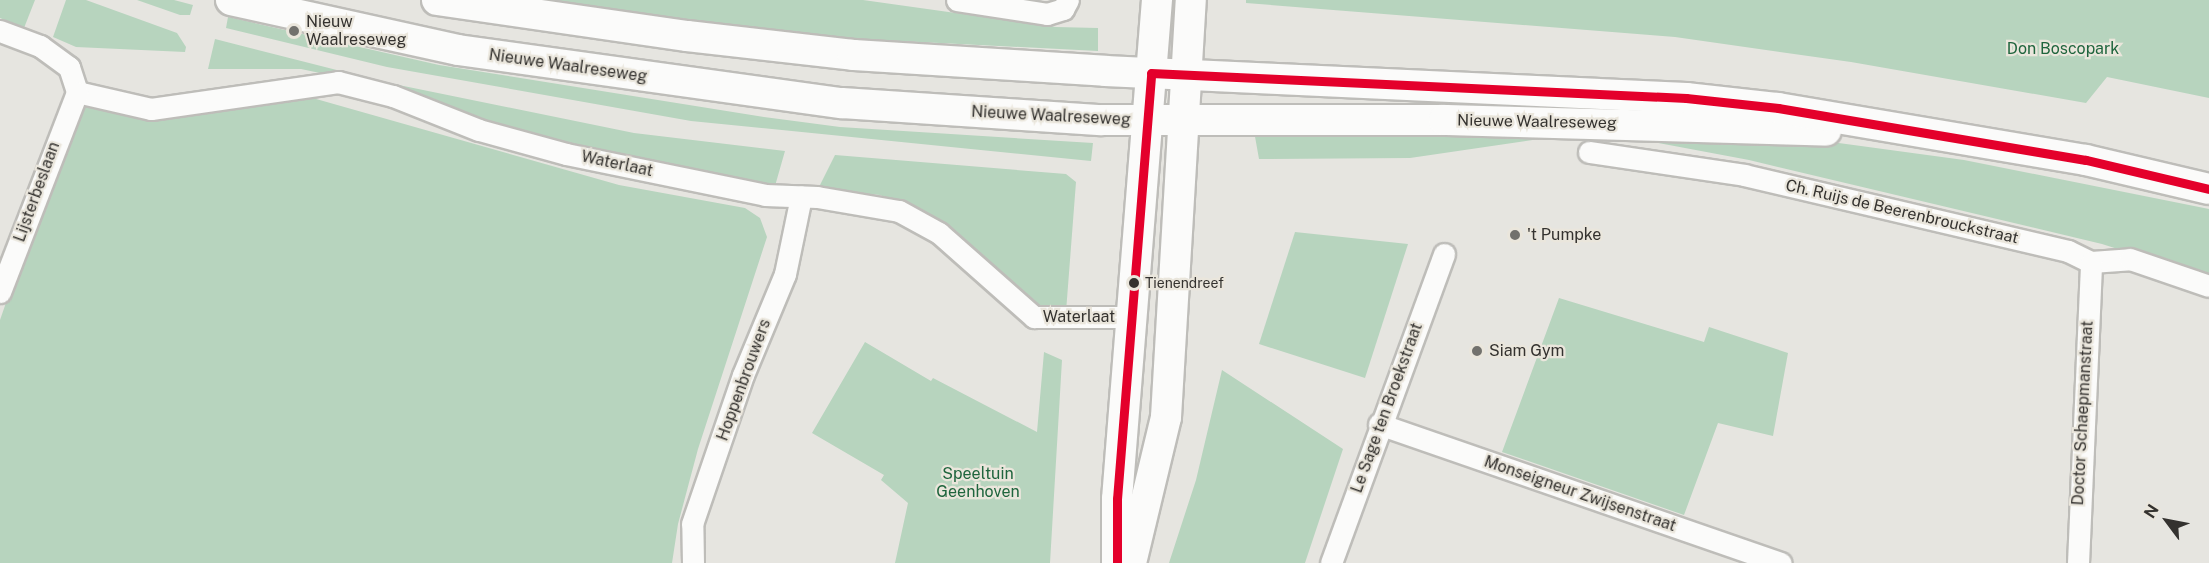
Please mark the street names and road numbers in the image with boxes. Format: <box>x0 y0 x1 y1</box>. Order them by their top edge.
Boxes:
street label: Nieuwe Waalreseweg <box>487 45 649 87</box>
street label: Nieuwe Waalreseweg <box>971 102 1131 130</box>
street label: Nieuwe Waalreseweg <box>1457 111 1617 133</box>
street label: Lijsterbeslaan <box>10 139 64 245</box>
street label: Waterlaat <box>579 147 655 181</box>
street label: Ch. Ruijs de Beerenbrouckstraat <box>1784 176 2020 248</box>
street label: Waterlaat <box>1043 307 1115 327</box>
street label: Hoppenbrouwers <box>713 316 775 444</box>
street label: Le Sage ten Broekstraat <box>1347 320 1427 496</box>
street label: Doctor Schaepmanstraat <box>2069 320 2097 506</box>
street label: Monseigneur Zwijsenstraat <box>1482 452 1678 536</box>

